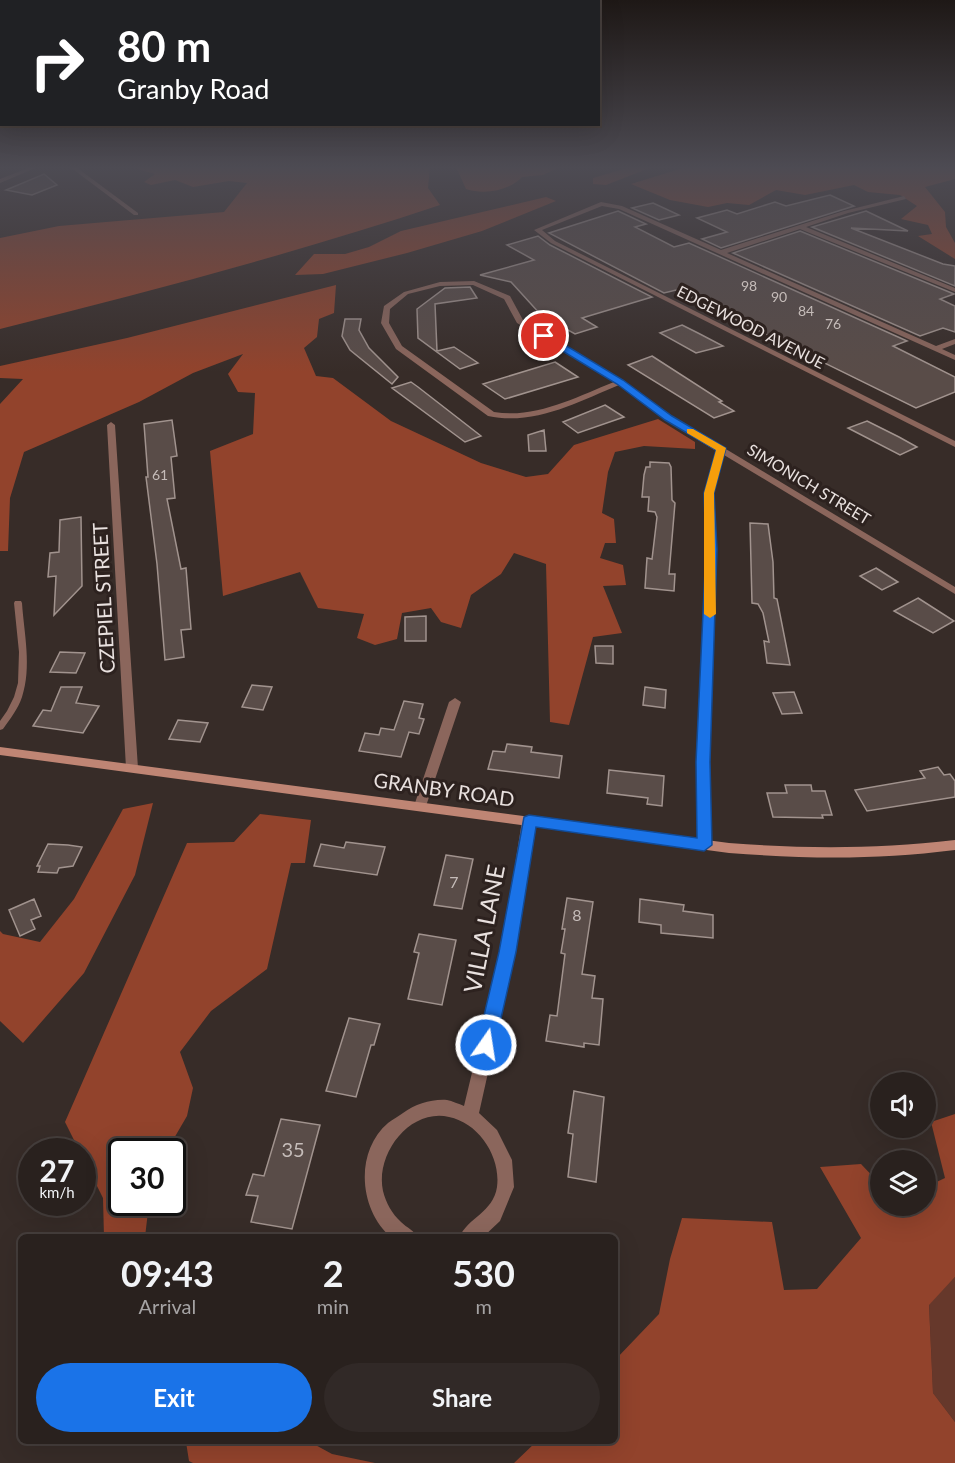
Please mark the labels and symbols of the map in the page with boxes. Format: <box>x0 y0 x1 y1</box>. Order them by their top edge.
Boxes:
house number: 98 <box>741 277 757 294</box>
street label: EDGEWOOD AVENUE <box>674 281 828 372</box>
house number: 90 <box>771 288 787 305</box>
house number: 84 <box>798 302 814 319</box>
pin <box>518 310 569 361</box>
house number: 76 <box>825 315 841 332</box>
street label: SIMONICH STREET <box>744 439 875 528</box>
house number: 61 <box>152 466 168 483</box>
street label: CZEPIEL STREET <box>87 522 119 674</box>
street label: GRANBY ROAD <box>372 767 516 811</box>
street label: VILLA LANE <box>457 862 510 995</box>
house number: 7 <box>449 872 459 891</box>
house number: 8 <box>572 905 582 924</box>
position arrow <box>454 1013 518 1077</box>
house number: 35 <box>281 1137 305 1161</box>
speed limit sign: 30 <box>108 1138 186 1216</box>

